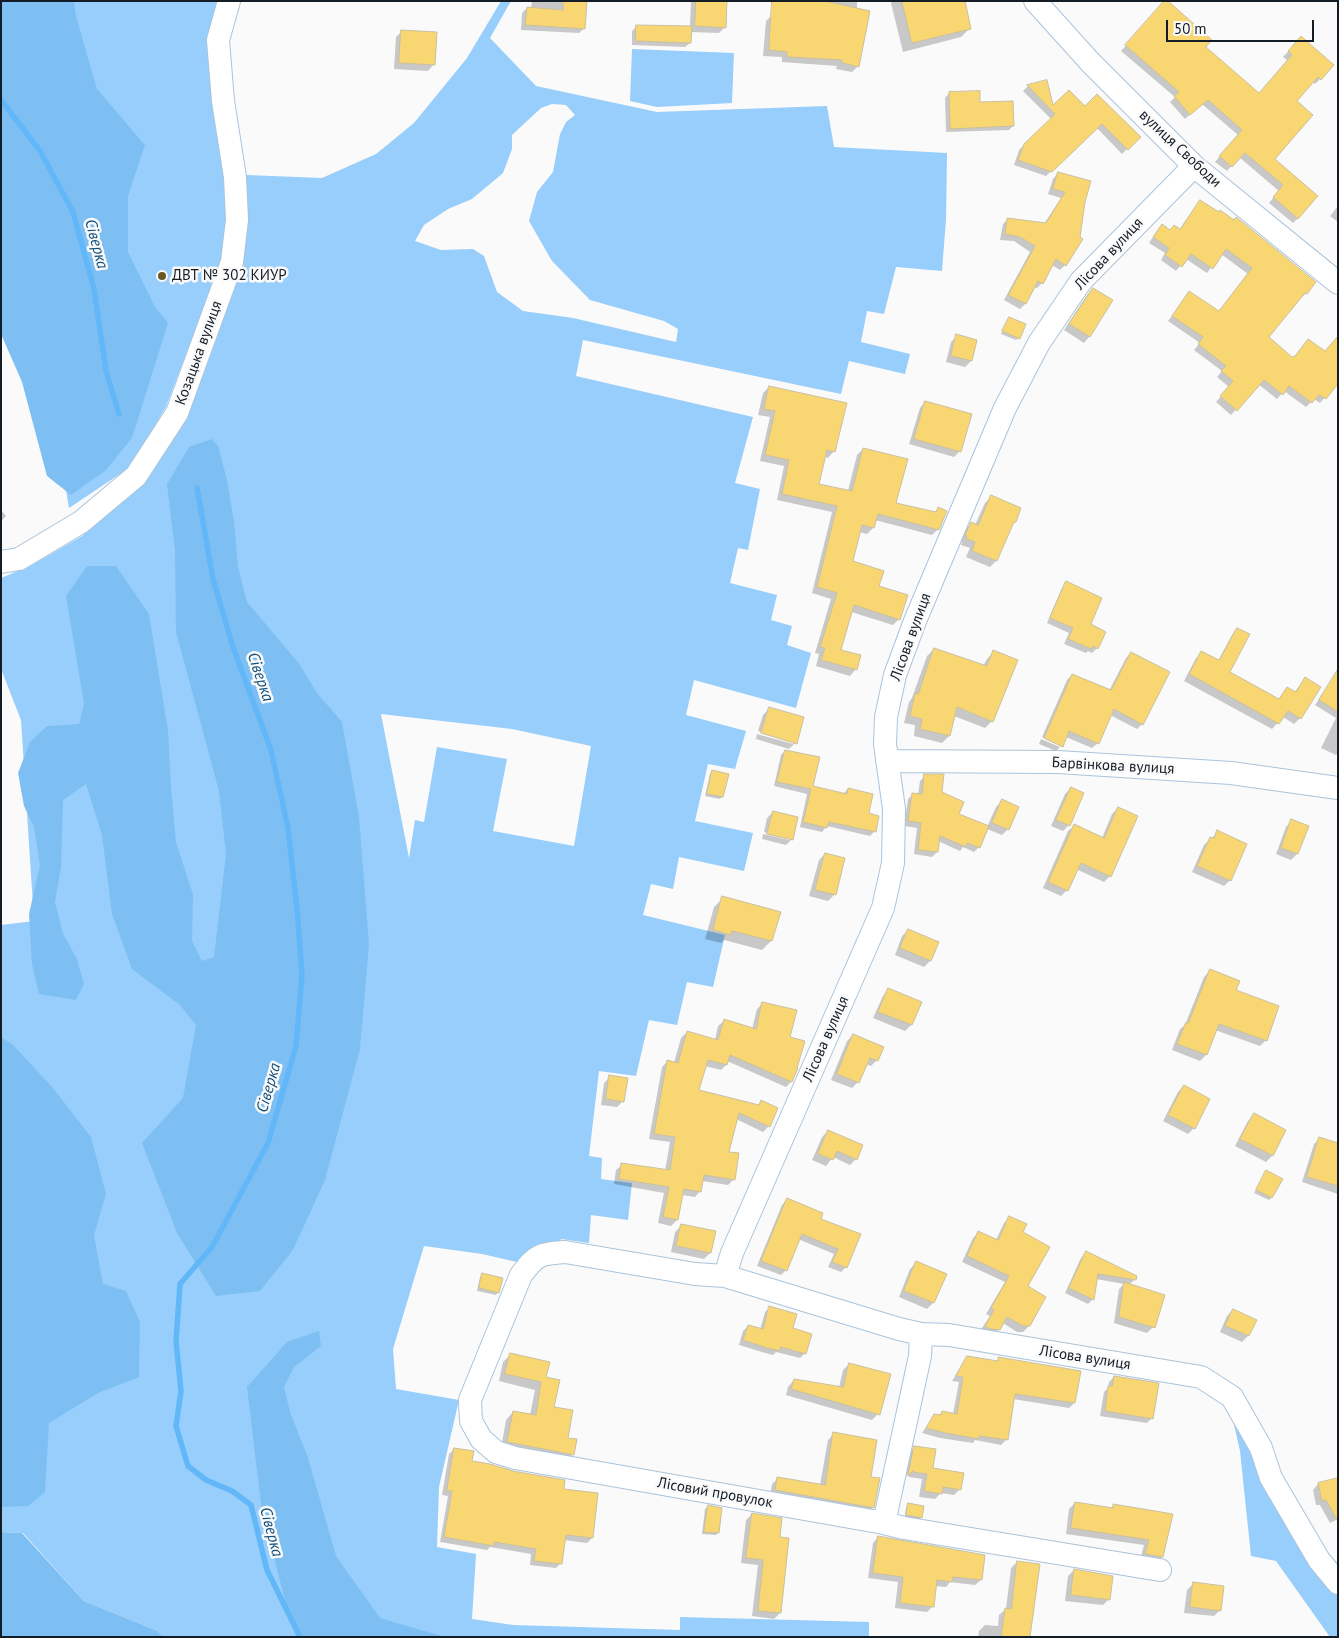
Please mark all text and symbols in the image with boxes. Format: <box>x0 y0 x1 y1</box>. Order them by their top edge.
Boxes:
scale bar <box>1169 10 1316 42</box>
text: 50 m <box>1174 19 1207 38</box>
street label: вулиця Свободи <box>1135 106 1225 192</box>
street label: Лісова вулиця <box>1071 214 1147 294</box>
water label: Сіверка <box>80 217 112 271</box>
place label: ДВТ № 302 КИУР <box>172 267 287 285</box>
marker: ДВТ № 302 КИУР <box>156 270 168 282</box>
street label: Козацька вулиця <box>172 299 226 407</box>
street label: Лісова вулиця <box>887 591 935 683</box>
water label: Сіверка <box>243 650 277 704</box>
street label: Барвінкова вулиця <box>1051 754 1175 778</box>
street label: Лісова вулиця <box>799 993 853 1085</box>
water label: Сіверка <box>253 1061 285 1115</box>
street label: Лісова вулиця <box>1038 1342 1132 1374</box>
street label: Лісовий провулок <box>656 1474 774 1512</box>
water label: Сіверка <box>255 1505 287 1559</box>

